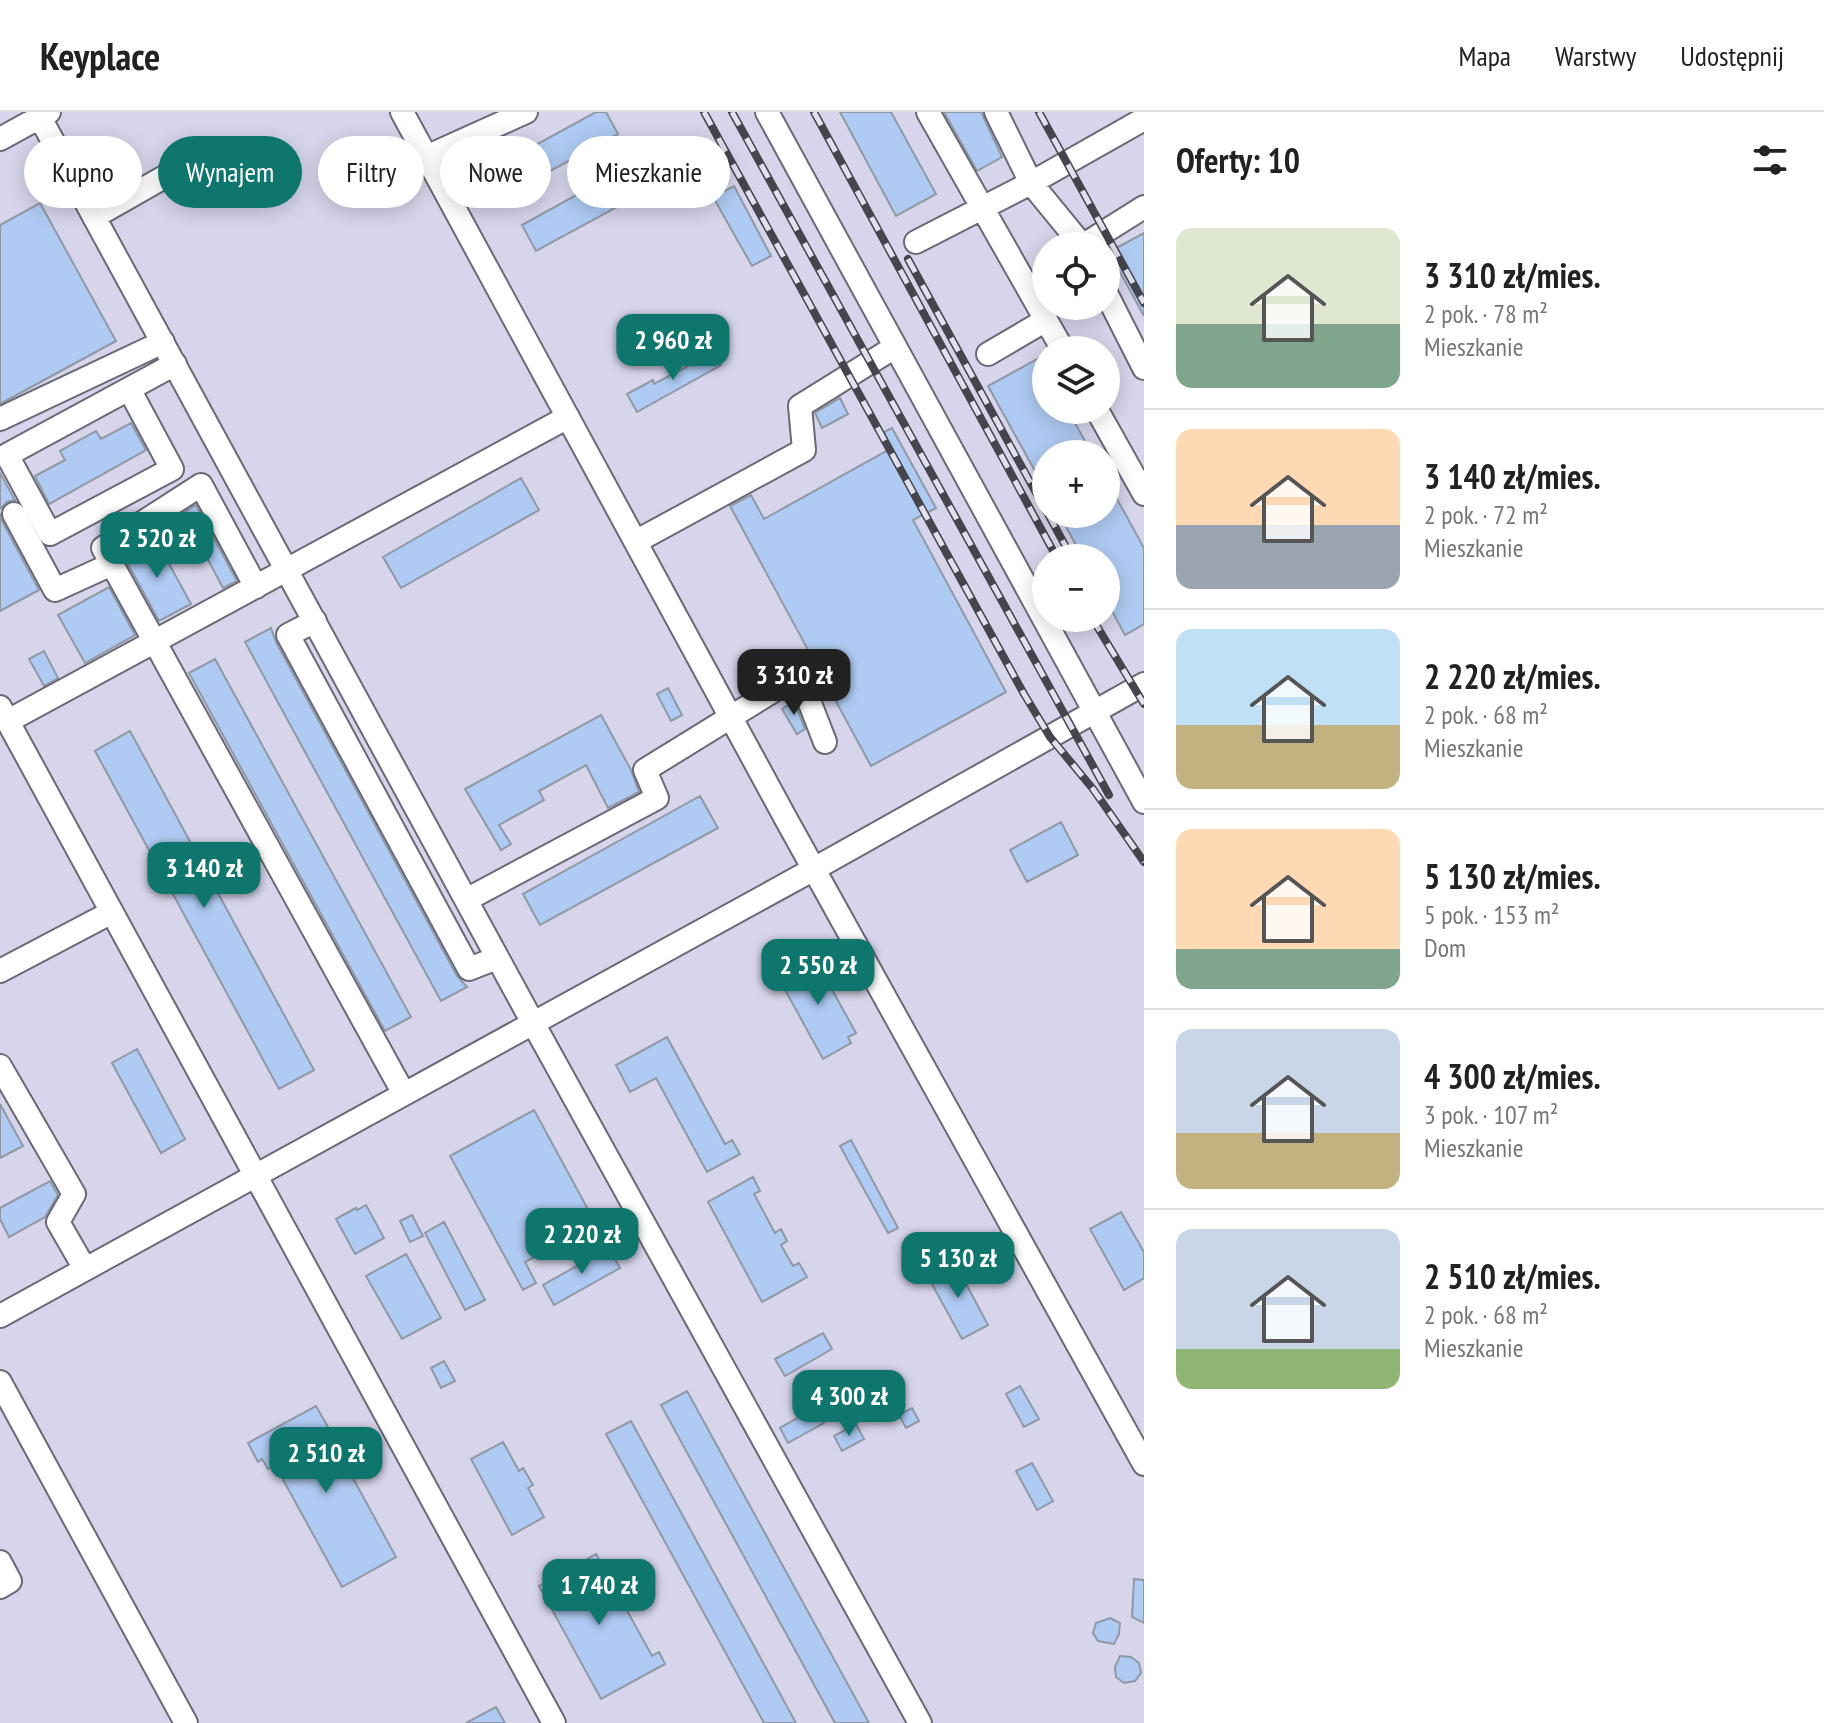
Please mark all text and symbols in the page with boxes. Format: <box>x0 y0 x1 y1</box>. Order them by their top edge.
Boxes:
text: Keyplace <box>40 31 160 80</box>
text: Mapa <box>1459 37 1511 74</box>
text: Warstwy <box>1555 37 1636 74</box>
text: Udostępnij <box>1680 37 1784 74</box>
chip: Kupno <box>24 136 142 208</box>
chip: Wynajem <box>158 136 302 208</box>
chip: Filtry <box>318 136 424 208</box>
chip: Nowe <box>440 136 551 208</box>
chip: Mieszkanie <box>567 136 730 208</box>
text: Oferty: 10 <box>1176 138 1300 182</box>
icon: filters <box>1748 138 1792 182</box>
map controls <box>1032 232 1120 632</box>
button: locate <box>1032 232 1120 320</box>
text: 3 310 zł/mies. <box>1424 253 1601 297</box>
icon: home <box>1240 260 1336 356</box>
text: 2 pok. · 78 m² <box>1424 297 1548 330</box>
pin: 2 960 zł <box>590 314 756 382</box>
text: 2 960 zł <box>634 323 712 356</box>
text: Mieszkanie <box>1424 330 1523 363</box>
button: layers <box>1032 336 1120 424</box>
button: + <box>1032 440 1120 528</box>
text: 3 140 zł/mies. <box>1424 454 1601 498</box>
icon: home <box>1240 461 1336 557</box>
text: 2 pok. · 72 m² <box>1424 498 1548 531</box>
pin: 2 520 zł <box>74 512 240 580</box>
text: 2 520 zł <box>118 521 196 554</box>
text: Mieszkanie <box>1424 531 1523 564</box>
button: − <box>1032 544 1120 632</box>
pin: 3 310 zł <box>711 649 877 717</box>
text: 2 220 zł/mies. <box>1424 654 1601 698</box>
text: 3 310 zł <box>755 658 833 691</box>
icon: home <box>1240 661 1336 757</box>
text: 2 pok. · 68 m² <box>1424 698 1548 731</box>
text: Mieszkanie <box>1424 731 1523 764</box>
pin: 3 140 zł <box>121 842 287 910</box>
text: 3 140 zł <box>165 851 243 884</box>
text: 5 130 zł/mies. <box>1424 854 1601 898</box>
icon: home <box>1240 861 1336 957</box>
text: 5 pok. · 153 m² <box>1424 898 1559 931</box>
text: Dom <box>1424 931 1466 964</box>
pin: 2 550 zł <box>735 939 901 1007</box>
text: 2 550 zł <box>779 948 857 981</box>
text: 4 300 zł/mies. <box>1424 1054 1601 1098</box>
icon: home <box>1240 1061 1336 1157</box>
text: 3 pok. · 107 m² <box>1424 1098 1558 1131</box>
text: Mieszkanie <box>1424 1131 1523 1164</box>
pin: 2 220 zł <box>499 1208 665 1276</box>
text: 2 220 zł <box>543 1217 621 1250</box>
pin: 5 130 zł <box>875 1232 1041 1300</box>
text: 5 130 zł <box>919 1241 997 1274</box>
text: 2 510 zł/mies. <box>1424 1254 1601 1298</box>
icon: home <box>1240 1261 1336 1357</box>
text: 2 pok. · 68 m² <box>1424 1298 1548 1331</box>
text: Mieszkanie <box>1424 1331 1523 1364</box>
pin: 4 300 zł <box>766 1370 932 1438</box>
text: 4 300 zł <box>810 1379 888 1412</box>
pin: 2 510 zł <box>243 1427 409 1495</box>
text: 2 510 zł <box>287 1436 365 1469</box>
pin: 1 740 zł <box>516 1559 682 1627</box>
text: 1 740 zł <box>560 1568 638 1601</box>

